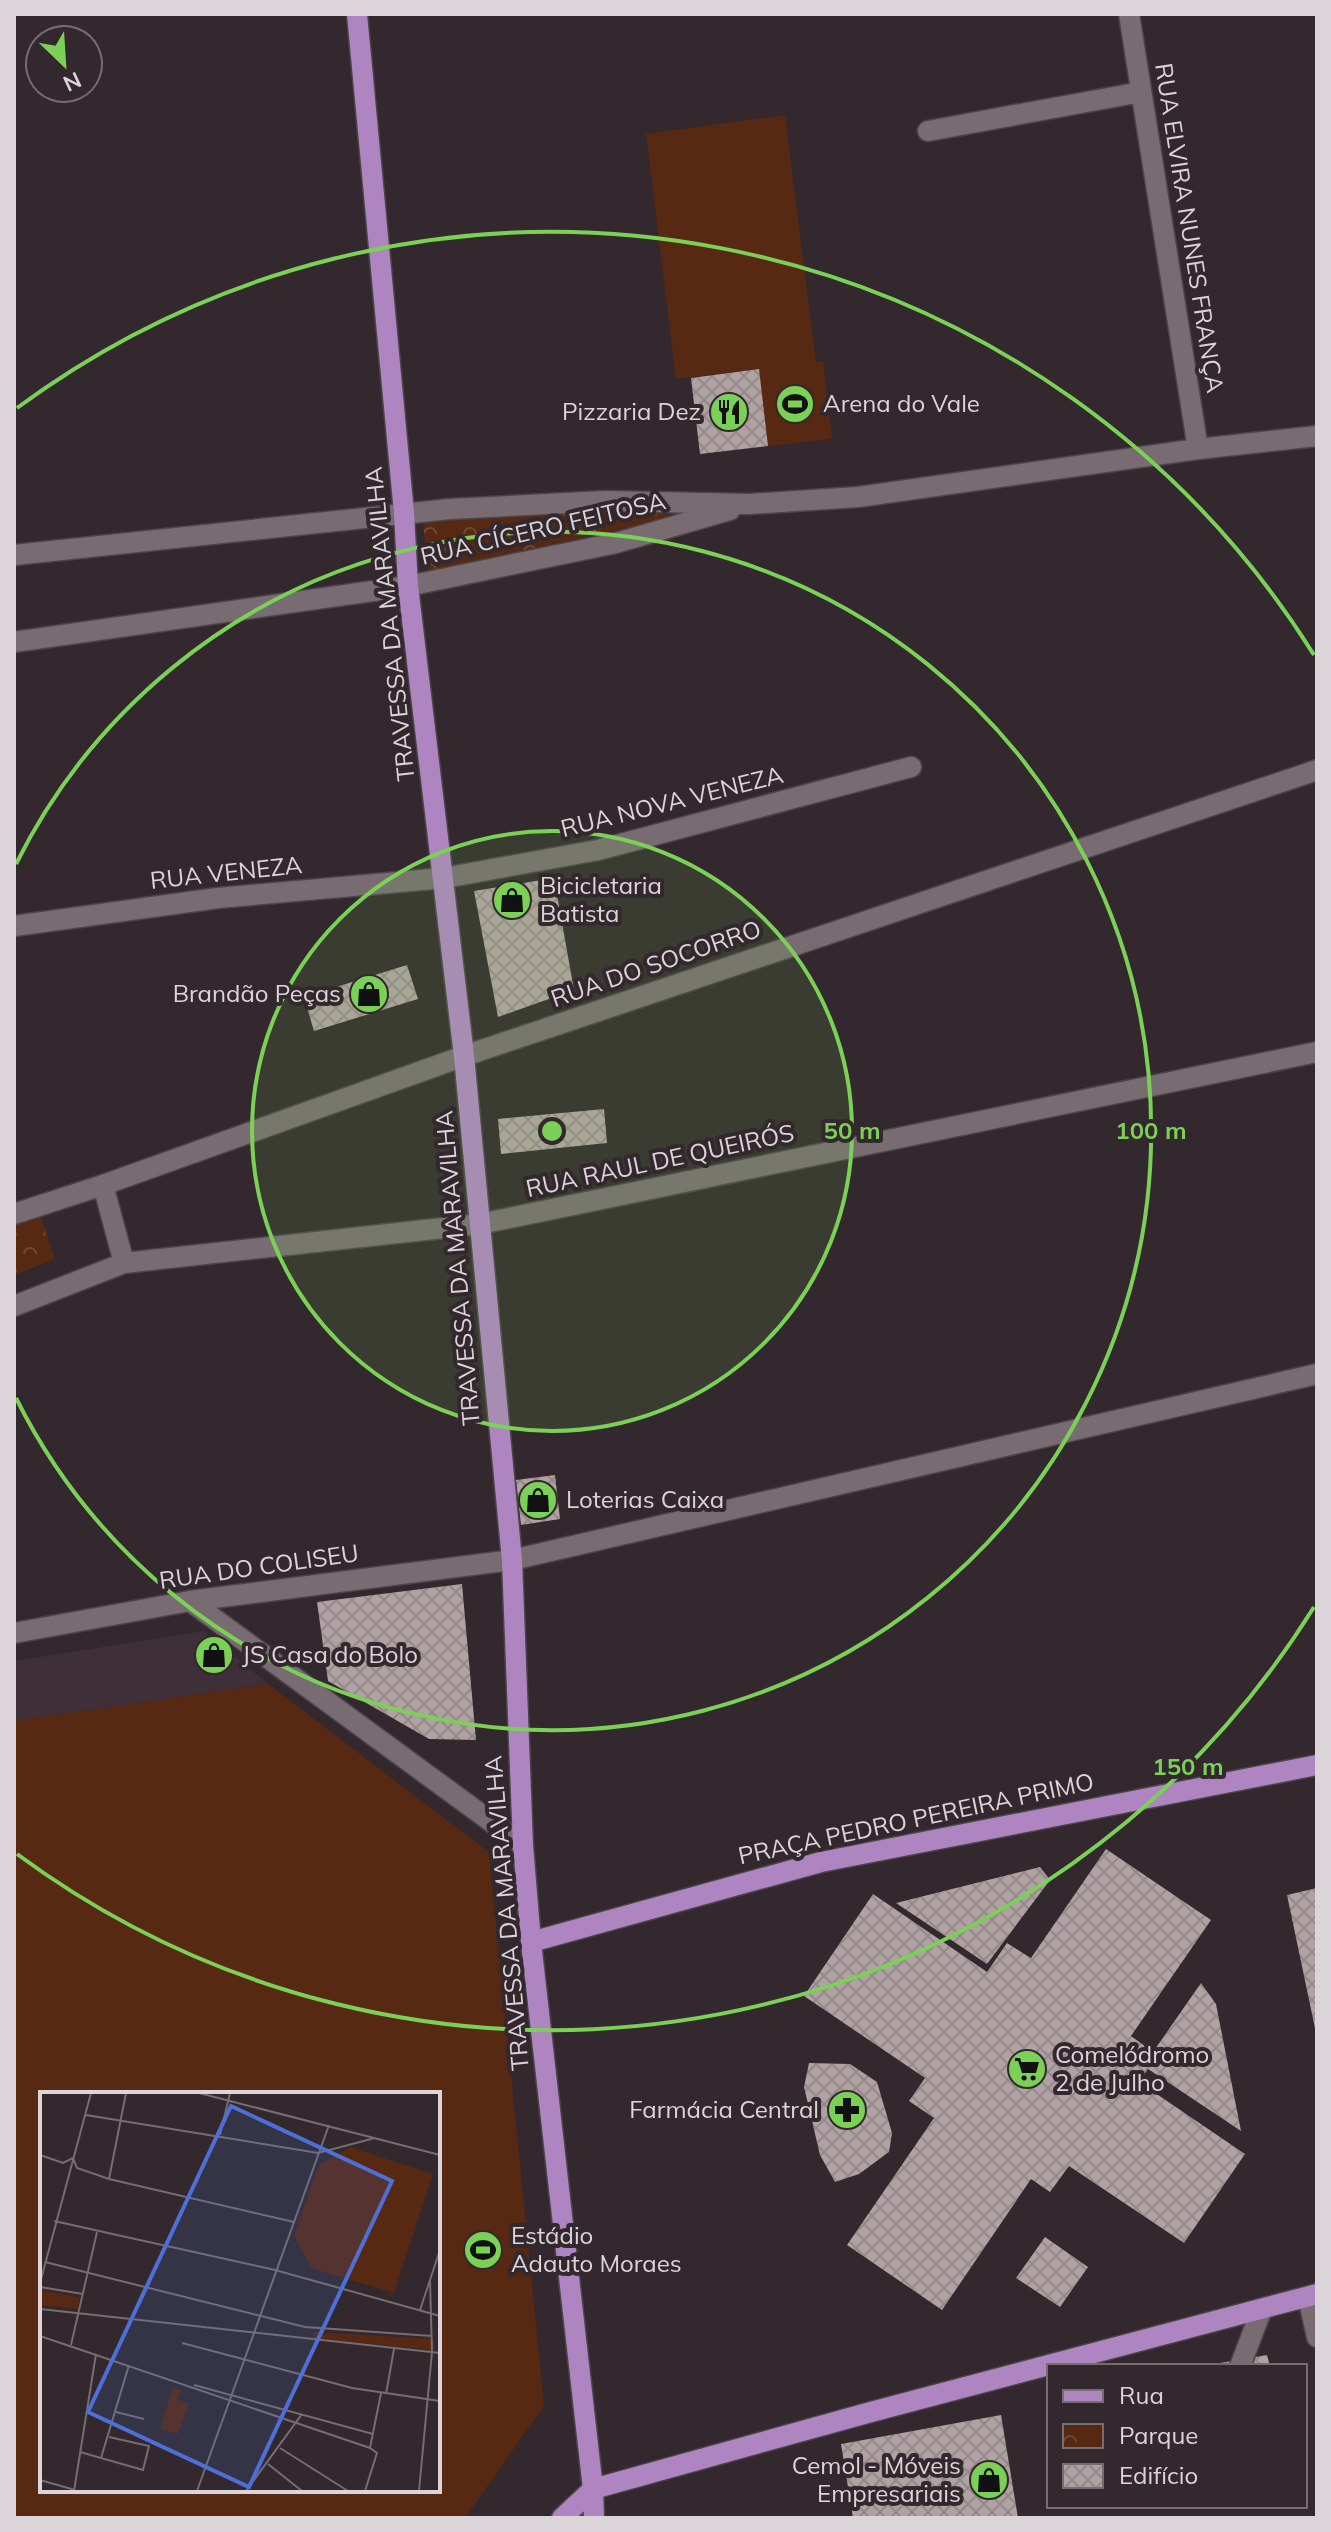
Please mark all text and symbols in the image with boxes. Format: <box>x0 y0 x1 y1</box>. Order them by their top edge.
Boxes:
north arrow <box>24 24 104 104</box>
street label: RUA ELVIRA NUNES FRANÇA <box>1149 61 1231 395</box>
text: N <box>59 66 86 98</box>
sports icon: Arena do Vale <box>774 383 816 425</box>
place label: Arena do Vale <box>823 388 980 418</box>
restaurant icon: Pizzaria Dez <box>708 391 750 433</box>
place label: Pizzaria Dez <box>562 396 701 426</box>
street label: TRAVESSA DA MARAVILHA <box>358 465 420 783</box>
street label: RUA CÍCERO FEITOSA <box>417 485 669 571</box>
street label: RUA NOVA VENEZA <box>558 759 786 843</box>
street label: RUA VENEZA <box>148 849 304 895</box>
place label: Bicicletaria Batista <box>540 870 662 928</box>
shop icon: Bicicletaria Batista <box>491 879 533 921</box>
street label: RUA DO SOCORRO <box>547 913 765 1013</box>
shop icon: Brandão Peças <box>348 973 390 1015</box>
place label: Brandão Peças <box>173 978 341 1008</box>
street label: TRAVESSA DA MARAVILHA <box>428 1109 486 1427</box>
text: 50 m <box>824 1115 880 1145</box>
text: 100 m <box>1115 1115 1187 1145</box>
street label: RUA RAUL DE QUEIRÓS <box>523 1117 797 1203</box>
centre of rings <box>538 1117 566 1145</box>
shop icon: Loterias Caixa <box>517 1479 559 1521</box>
place label: Loterias Caixa <box>566 1484 724 1514</box>
street label: RUA DO COLISEU <box>157 1537 360 1595</box>
shop icon: JS Casa do Bolo <box>193 1634 235 1676</box>
place label: JS Casa do Bolo <box>242 1639 418 1669</box>
text: 150 m <box>1152 1751 1224 1781</box>
street label: TRAVESSA DA MARAVILHA <box>477 1754 535 2072</box>
street label: PRAÇA PEDRO PEREIRA PRIMO <box>735 1766 1096 1870</box>
place label: Comelódromo 2 de Julho <box>1055 2039 1209 2097</box>
supermarket icon: Comelódromo 2 de Julho <box>1006 2048 1048 2090</box>
pharmacy icon: Farmácia Central <box>826 2089 868 2131</box>
inset map <box>40 2092 440 2492</box>
place label: Farmácia Central <box>629 2094 819 2124</box>
place label: Estádio Adauto Moraes <box>511 2220 682 2278</box>
sports icon: Estádio Adauto Moraes <box>462 2229 504 2271</box>
legend <box>1047 2364 1307 2508</box>
text: Rua <box>1119 2380 1164 2410</box>
text: Parque <box>1119 2420 1198 2450</box>
place label: Cemol - Móveis Empresariais <box>792 2450 961 2508</box>
shop icon: Cemol - Móveis Empresariais <box>968 2459 1010 2501</box>
text: Edifício <box>1119 2460 1198 2490</box>

